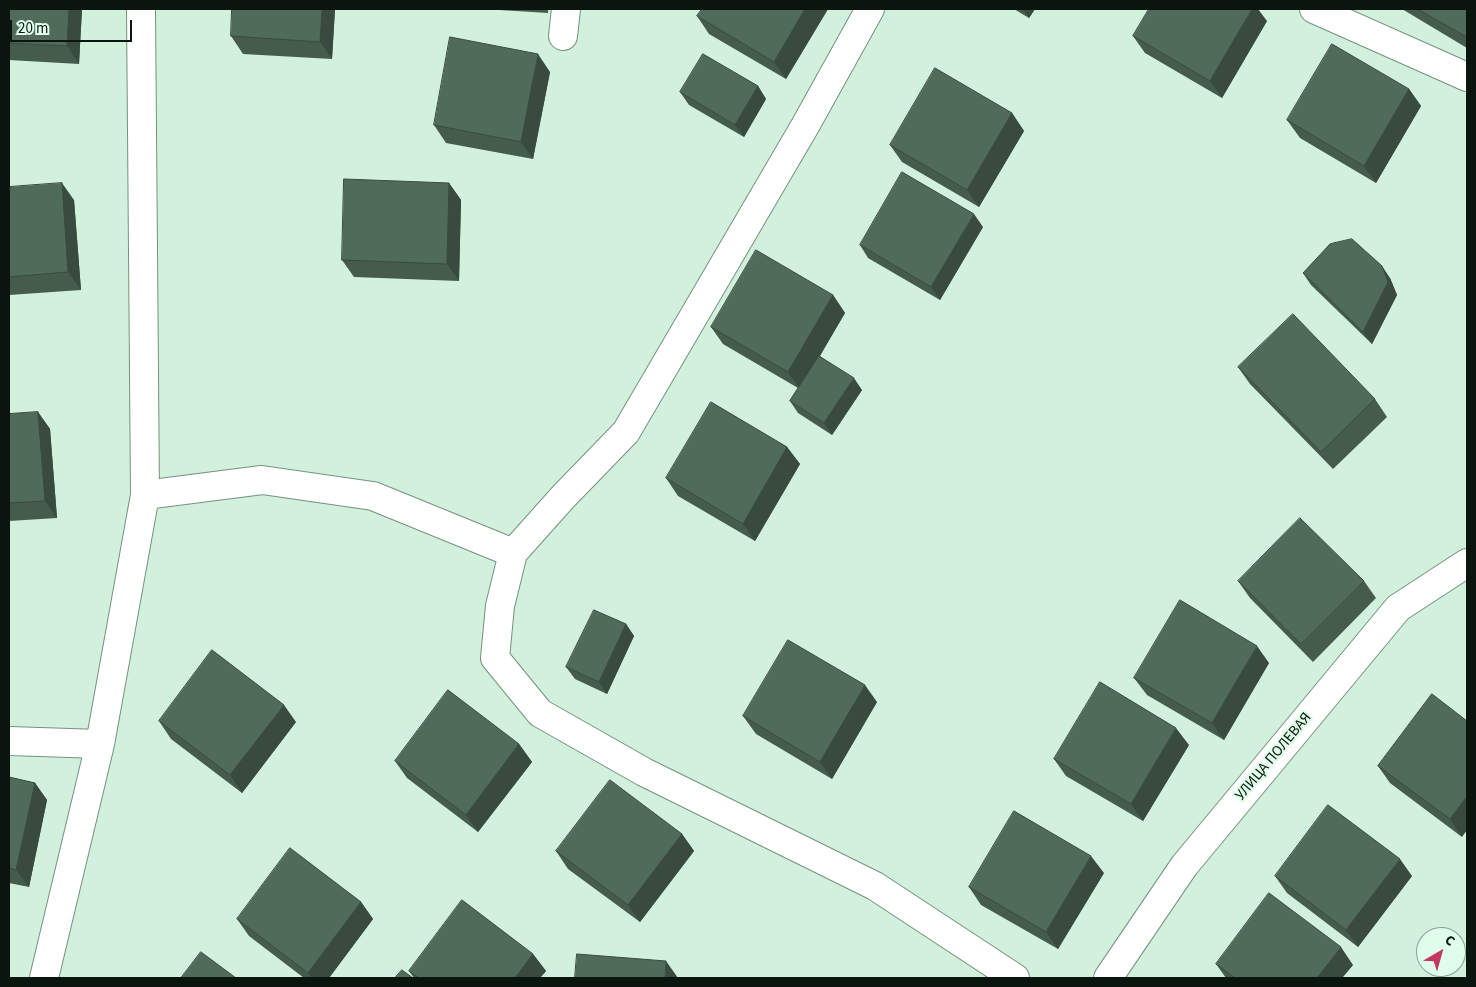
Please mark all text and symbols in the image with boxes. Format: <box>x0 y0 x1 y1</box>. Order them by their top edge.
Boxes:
scale bar <box>12 10 135 42</box>
text: 20 m <box>18 18 48 39</box>
street label: УЛИЦА ПОЛЕВАЯ <box>1232 709 1316 805</box>
north arrow <box>1416 927 1466 977</box>
text: С <box>1440 931 1459 951</box>

